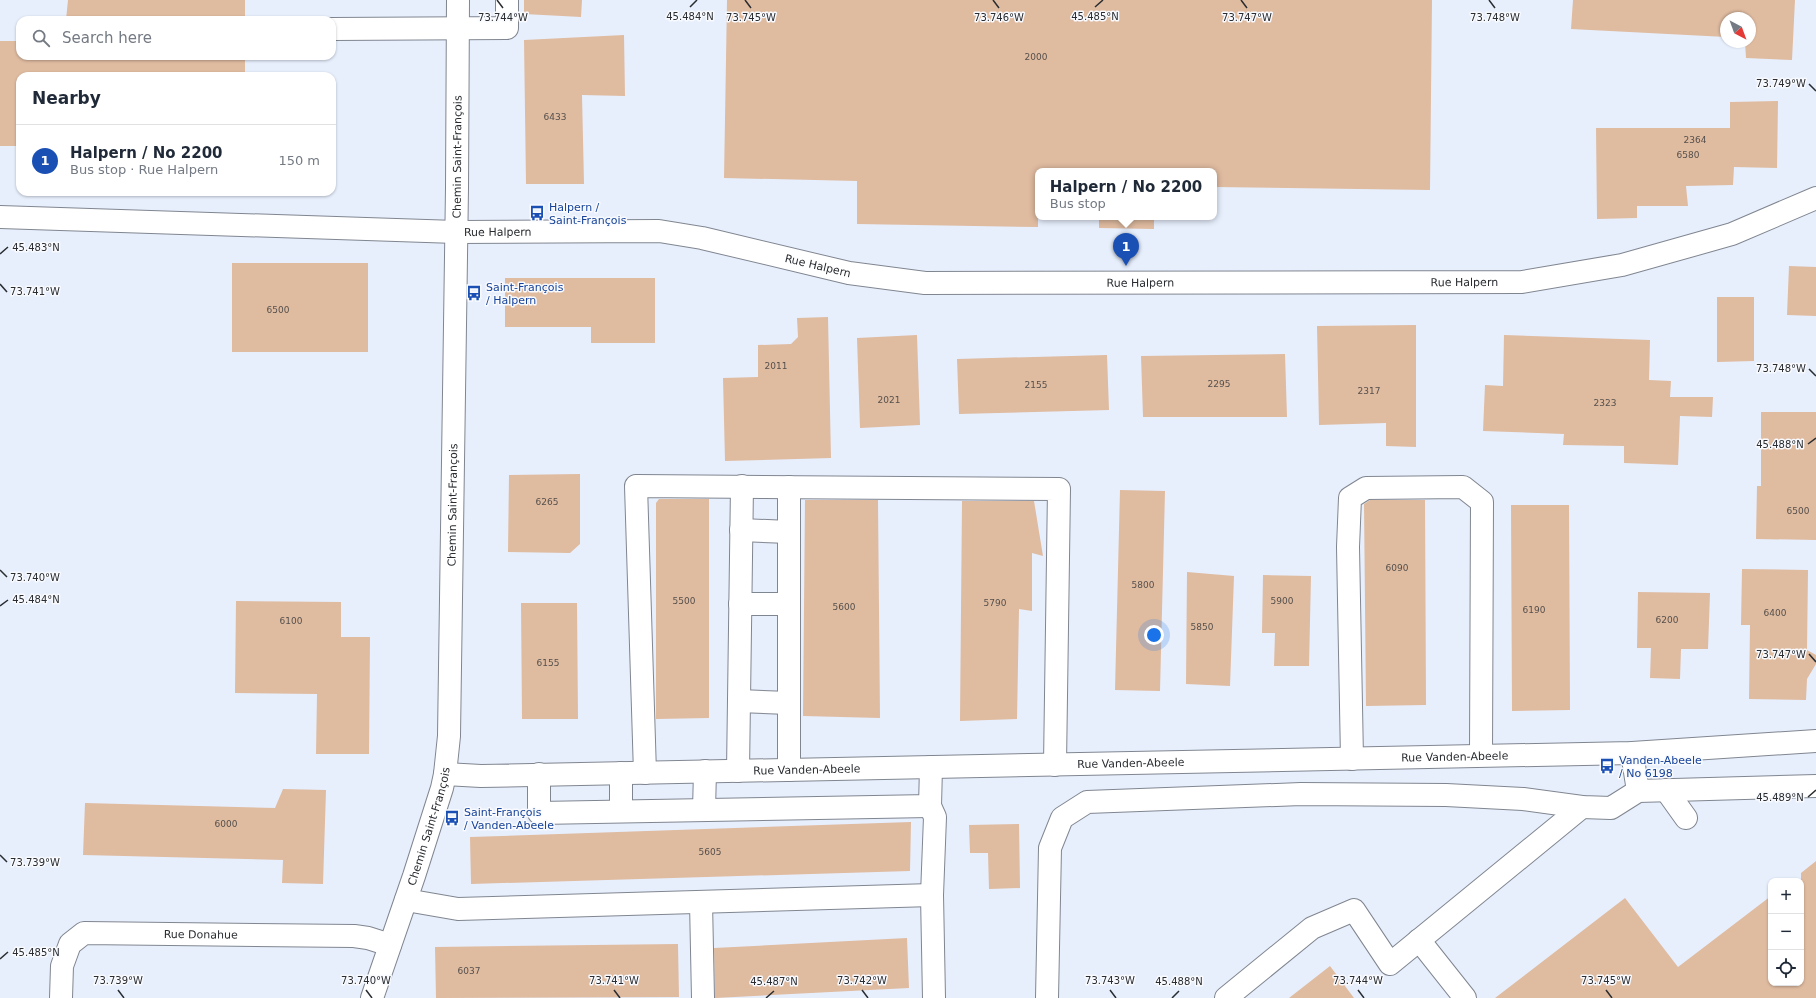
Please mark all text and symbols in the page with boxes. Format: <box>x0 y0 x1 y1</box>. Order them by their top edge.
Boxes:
text: 45.484°N <box>666 11 714 22</box>
text: 45.485°N <box>1071 11 1119 22</box>
text: 73.744°W <box>478 12 528 23</box>
text: 73.745°W <box>726 12 776 23</box>
text: 73.746°W <box>974 12 1024 23</box>
text: 73.747°W <box>1222 12 1272 23</box>
text: 73.748°W <box>1470 12 1520 23</box>
north arrow <box>1720 12 1756 48</box>
search box <box>16 16 336 60</box>
icon: search <box>30 27 52 49</box>
text: Search here <box>62 29 152 47</box>
house number: 2000 <box>1025 52 1048 62</box>
text: 73.749°W <box>1756 78 1806 89</box>
text: Nearby <box>32 88 101 108</box>
street label: Chemin Saint-François <box>450 95 464 219</box>
house number: 6433 <box>544 112 566 122</box>
house number: 2364 <box>1684 135 1707 145</box>
text: Halpern / No 2200 <box>70 144 223 162</box>
house number: 6580 <box>1677 150 1700 160</box>
text: 1 <box>40 153 50 168</box>
text: 150 m <box>278 153 320 168</box>
text: Bus stop · Rue Halpern <box>70 162 218 177</box>
popup <box>1035 168 1217 220</box>
text: Halpern / No 2200 <box>1050 178 1202 196</box>
text: Bus stop <box>1050 196 1106 211</box>
place label: Halpern / Saint-François <box>549 201 627 227</box>
bus stop icon: Halpern / Saint-François <box>528 204 546 222</box>
street label: Rue Halpern <box>464 225 532 238</box>
pin: 1 <box>1113 233 1139 266</box>
text: 45.483°N <box>12 242 60 253</box>
street label: Rue Halpern <box>784 251 852 280</box>
street label: Rue Halpern <box>1107 276 1174 289</box>
street label: Rue Halpern <box>1431 276 1498 289</box>
place label: Saint-François / Halpern <box>486 281 564 307</box>
bus stop icon: Saint-François / Halpern <box>465 284 483 302</box>
text: 73.741°W <box>10 286 60 297</box>
house number: 6500 <box>267 305 290 315</box>
house number: 2011 <box>765 361 787 371</box>
text: 73.748°W <box>1756 363 1806 374</box>
house number: 2295 <box>1208 379 1230 389</box>
house number: 2155 <box>1025 380 1047 390</box>
house number: 2317 <box>1358 386 1380 396</box>
house number: 2021 <box>878 395 900 405</box>
house number: 2323 <box>1594 398 1616 408</box>
text: 45.488°N <box>1756 439 1804 450</box>
street label: Chemin Saint-François <box>445 443 460 567</box>
house number: 6265 <box>536 497 558 507</box>
house number: 6500 <box>1787 506 1810 516</box>
house number: 6090 <box>1386 563 1409 573</box>
text: 73.740°W <box>10 572 60 583</box>
house number: 5800 <box>1132 580 1155 590</box>
text: 45.484°N <box>12 594 60 605</box>
house number: 5500 <box>673 596 696 606</box>
house number: 5900 <box>1271 596 1294 606</box>
house number: 5790 <box>984 598 1007 608</box>
house number: 5600 <box>833 602 856 612</box>
house number: 6190 <box>1523 605 1546 615</box>
house number: 6400 <box>1764 608 1787 618</box>
house number: 6200 <box>1656 615 1679 625</box>
house number: 6100 <box>280 616 303 626</box>
house number: 5850 <box>1191 622 1214 632</box>
your location <box>1144 625 1164 645</box>
text: 73.747°W <box>1756 649 1806 660</box>
house number: 6155 <box>537 658 559 668</box>
street label: Rue Vanden-Abeele <box>1401 749 1509 764</box>
place label: Vanden-Abeele / No 6198 <box>1619 754 1702 780</box>
street label: Rue Vanden-Abeele <box>1077 755 1185 771</box>
bus stop icon: Vanden-Abeele / No 6198 <box>1598 757 1616 775</box>
street label: Rue Vanden-Abeele <box>753 762 861 777</box>
street label: Chemin Saint-François <box>405 766 452 887</box>
text: 45.489°N <box>1756 792 1804 803</box>
place label: Saint-François / Vanden-Abeele <box>464 806 554 832</box>
bus stop icon: Saint-François / Vanden-Abeele <box>443 809 461 827</box>
house number: 6000 <box>215 819 238 829</box>
house number: 5605 <box>699 847 721 857</box>
text: 73.739°W <box>10 857 60 868</box>
map controls <box>1768 878 1804 986</box>
button: + <box>1768 878 1804 914</box>
button: − <box>1768 914 1804 950</box>
street label: Rue Donahue <box>164 927 238 941</box>
text: 45.485°N <box>12 947 60 958</box>
button: locate <box>1768 950 1804 986</box>
house number: 6037 <box>458 966 480 976</box>
text: 73.739°W <box>93 975 143 986</box>
text: 73.740°W <box>341 975 391 986</box>
text: 73.741°W <box>589 975 639 986</box>
text: 73.742°W <box>837 975 887 986</box>
text: 73.743°W <box>1085 975 1135 986</box>
text: 73.744°W <box>1333 975 1383 986</box>
text: 73.745°W <box>1581 975 1631 986</box>
text: 45.487°N <box>750 976 798 987</box>
text: 45.488°N <box>1155 976 1203 987</box>

